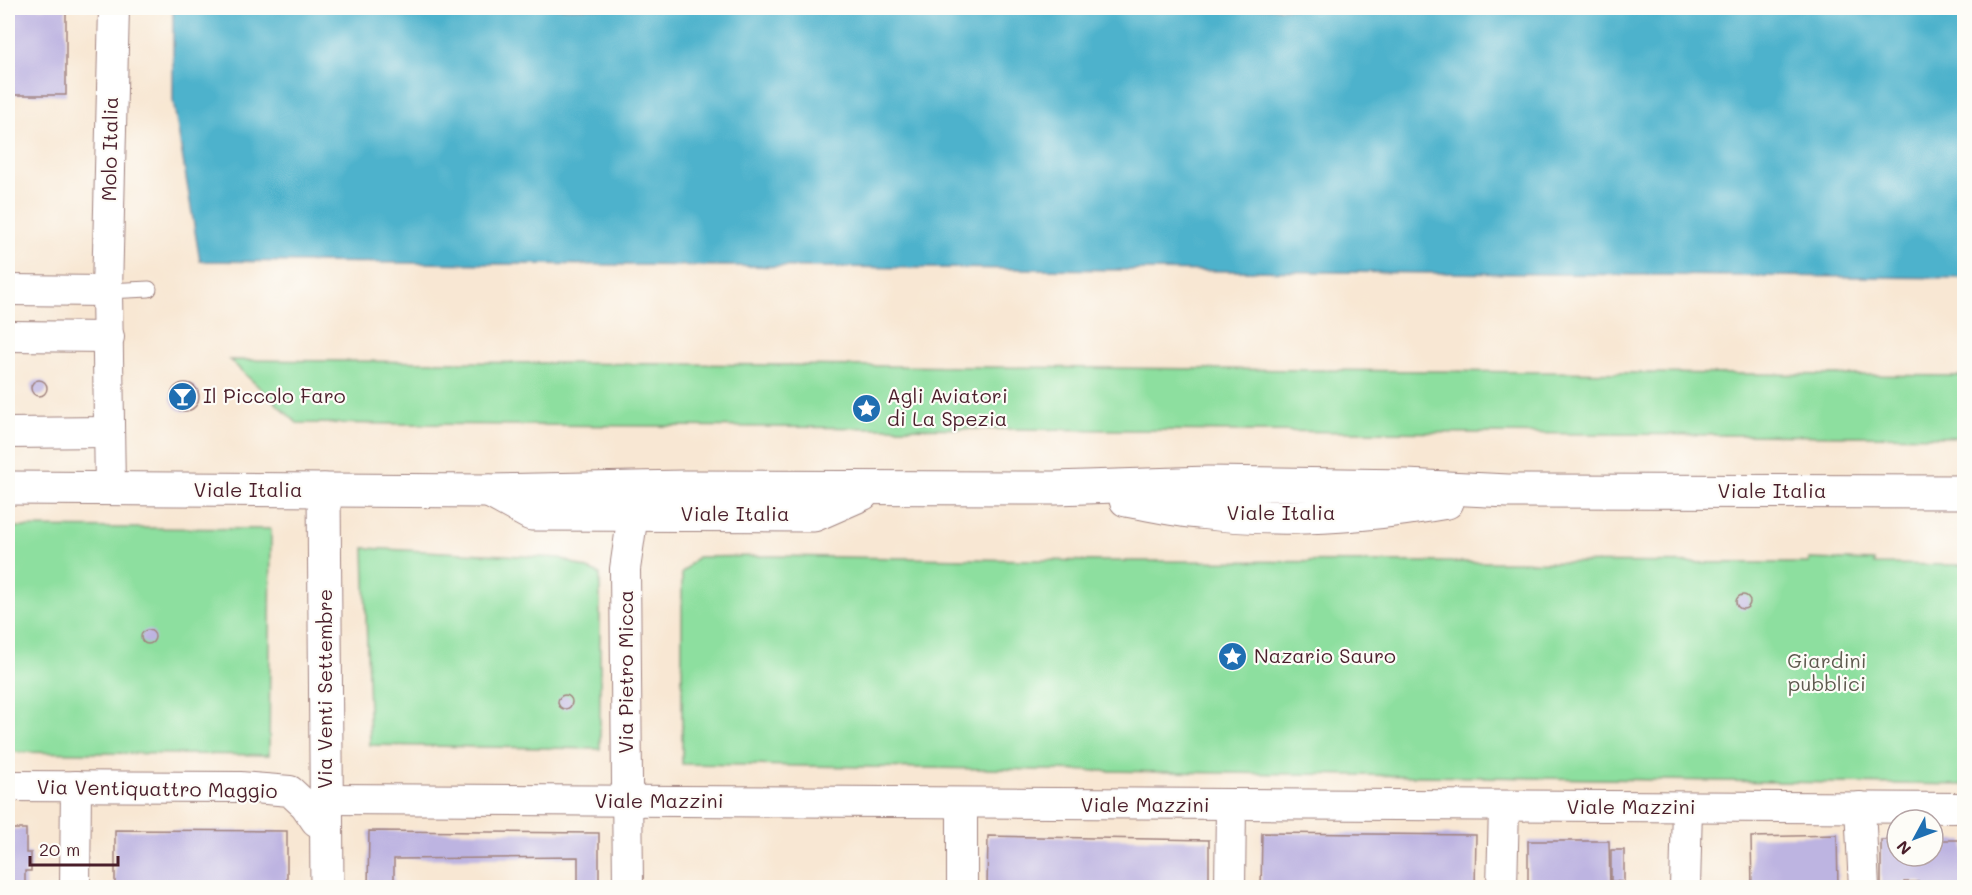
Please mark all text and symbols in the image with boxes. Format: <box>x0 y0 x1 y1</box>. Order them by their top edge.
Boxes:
street label: Molo Italia <box>95 96 123 202</box>
bar icon: Il Piccolo Faro <box>166 380 198 412</box>
place label: Il Piccolo Faro <box>203 382 346 408</box>
place label: Agli Aviatori di La Spezia <box>887 382 1008 431</box>
place icon: Agli Aviatori di La Spezia <box>850 392 882 424</box>
street label: Viale Italia <box>194 476 302 502</box>
street label: Viale Italia <box>1718 477 1826 503</box>
street label: Viale Italia <box>1227 499 1335 525</box>
street label: Viale Italia <box>681 500 789 526</box>
street label: Via Venti Settembre <box>311 589 337 789</box>
street label: Via Pietro Micca <box>612 590 638 754</box>
place icon: Nazario Sauro <box>1217 640 1249 672</box>
place label: Nazario Sauro <box>1254 642 1396 668</box>
park label: Giardini pubblici <box>1787 647 1867 696</box>
street label: Via Ventiquattro Maggio <box>36 773 278 803</box>
street label: Viale Mazzini <box>594 787 724 813</box>
street label: Viale Mazzini <box>1080 791 1210 817</box>
street label: Viale Mazzini <box>1566 793 1696 819</box>
north arrow <box>1885 808 1945 868</box>
scale bar <box>30 829 118 867</box>
text: 20 m <box>39 837 80 861</box>
text: N <box>1891 837 1915 860</box>

